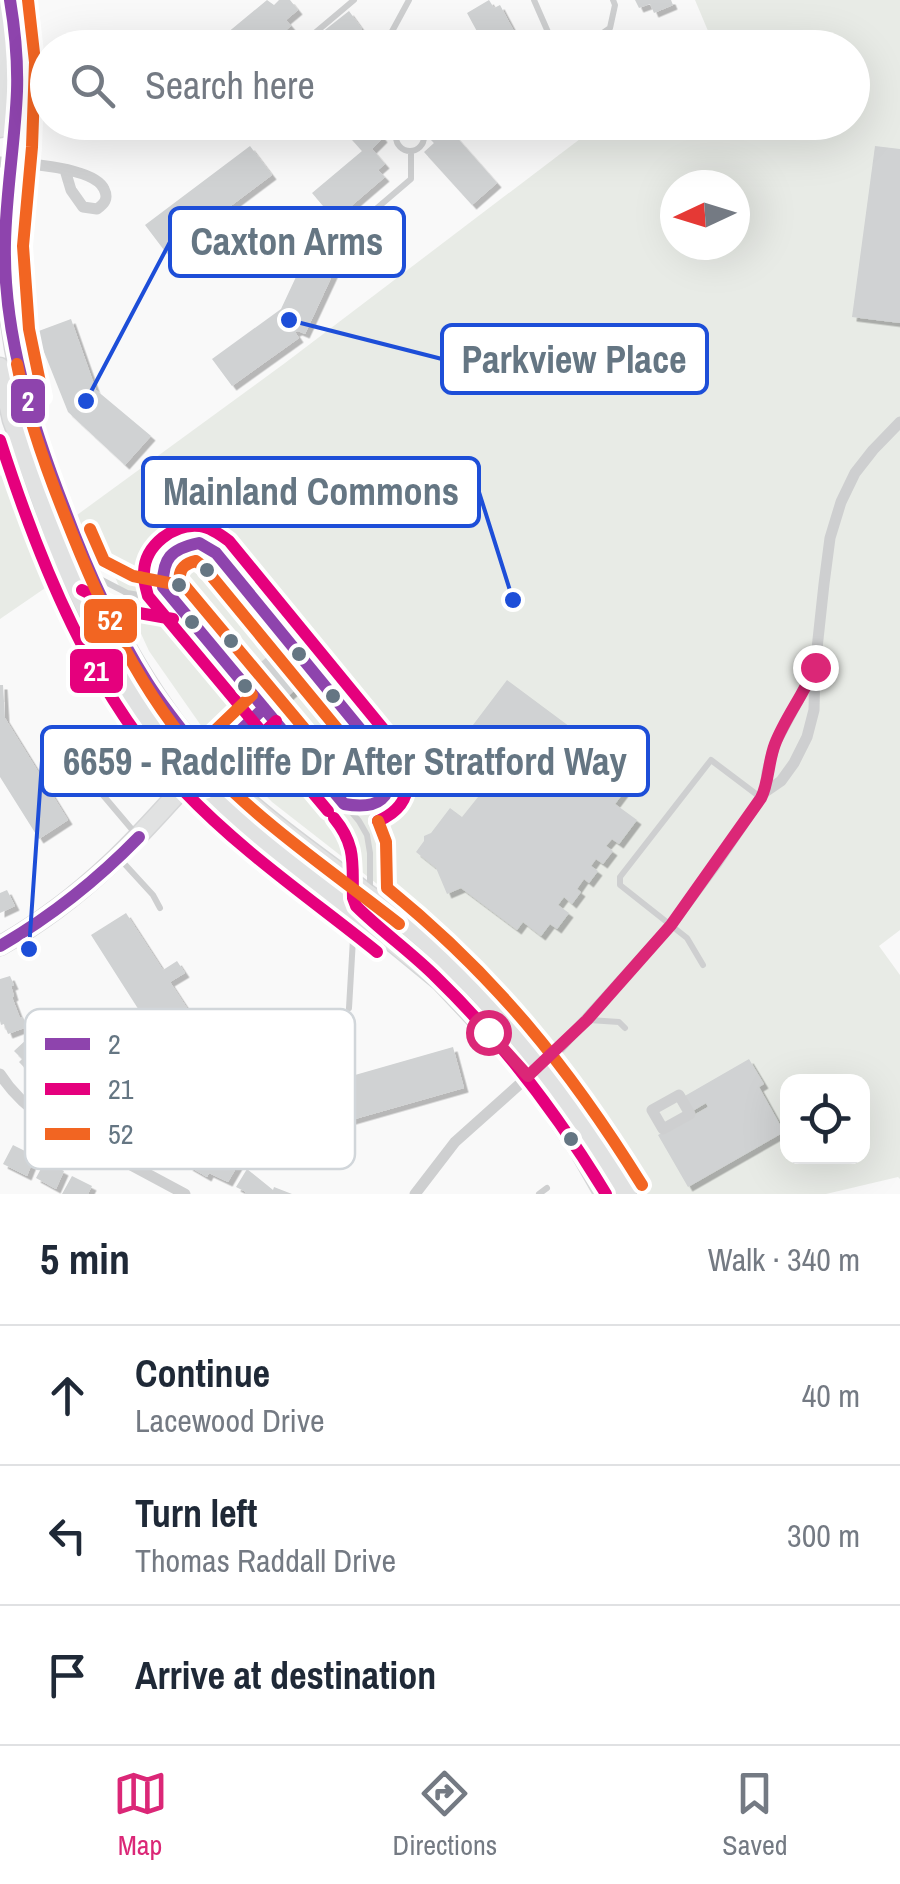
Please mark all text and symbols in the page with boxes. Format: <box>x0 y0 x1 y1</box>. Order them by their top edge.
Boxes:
search box <box>30 30 870 140</box>
icon: search <box>65 58 120 113</box>
text: Search here <box>145 60 315 111</box>
north arrow <box>660 170 750 260</box>
callout: Caxton Arms <box>170 208 404 276</box>
text: Caxton Arms <box>191 216 383 267</box>
callout: Parkview Place <box>442 325 707 393</box>
text: Parkview Place <box>461 334 687 385</box>
line badge: 2 <box>9 377 47 425</box>
text: 2 <box>22 382 34 420</box>
callout: Mainland Commons <box>143 458 479 526</box>
text: Mainland Commons <box>163 466 459 517</box>
unlabelled marker <box>197 560 217 580</box>
unlabelled marker <box>169 575 189 595</box>
line badge: 52 <box>82 597 139 645</box>
text: 52 <box>97 601 123 639</box>
unlabelled marker <box>182 612 202 632</box>
unlabelled marker <box>221 631 241 651</box>
unlabelled marker <box>289 644 309 664</box>
route end <box>793 645 839 691</box>
line badge: 21 <box>68 647 125 695</box>
text: 21 <box>83 652 109 690</box>
unlabelled marker <box>235 676 255 696</box>
unlabelled marker <box>323 686 343 706</box>
callout: 6659 - Radcliffe Dr After Stratford Way <box>42 727 648 795</box>
text: 6659 - Radcliffe Dr After Stratford Way <box>63 736 628 787</box>
legend <box>25 1009 355 1169</box>
route start <box>466 1010 512 1056</box>
text: 2 <box>108 1025 121 1063</box>
text: 21 <box>108 1070 134 1108</box>
map controls <box>780 1074 870 1164</box>
button: locate <box>780 1074 870 1164</box>
text: 52 <box>108 1115 134 1153</box>
unlabelled marker <box>561 1129 581 1149</box>
text: 5 min <box>40 1231 130 1287</box>
text: Walk · 340 m <box>708 1238 860 1281</box>
text: Continue <box>135 1348 270 1399</box>
icon: ahead <box>40 1368 95 1423</box>
text: 40 m <box>802 1374 860 1417</box>
text: Lacewood Drive <box>135 1399 325 1442</box>
text: Turn left <box>135 1488 257 1539</box>
icon: left <box>40 1508 95 1563</box>
text: 300 m <box>787 1514 860 1557</box>
text: Thomas Raddall Drive <box>135 1539 396 1582</box>
icon: arrive <box>40 1648 95 1703</box>
text: Arrive at destination <box>135 1650 436 1701</box>
tab: Map <box>113 1766 168 1864</box>
tab: Directions <box>393 1766 497 1864</box>
tab: Saved <box>722 1766 787 1864</box>

